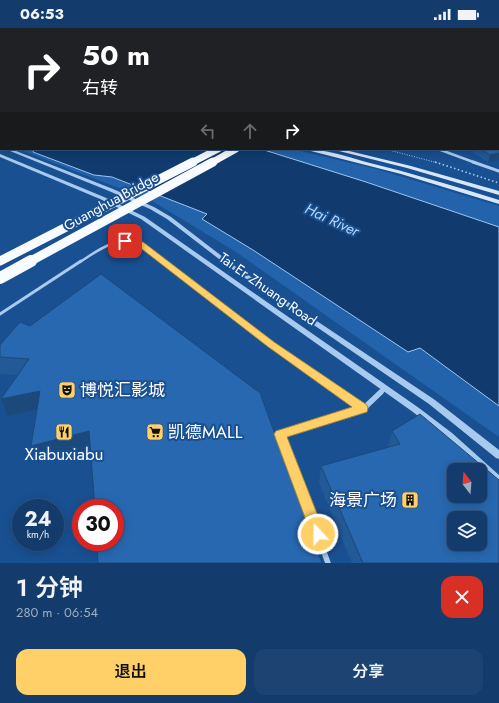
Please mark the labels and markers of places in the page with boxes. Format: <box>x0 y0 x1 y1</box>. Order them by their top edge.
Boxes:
pin <box>108 224 142 258</box>
place label: 博悦汇影城 <box>80 378 165 402</box>
theatre icon: 博悦汇影城 <box>57 380 77 400</box>
place label: 凯德MALL <box>168 420 243 444</box>
restaurant icon: Xiabuxiabu <box>54 422 74 442</box>
supermarket icon: 凯德MALL <box>145 422 165 442</box>
place label: Xiabuxiabu <box>25 442 104 466</box>
place label: 海景广场 <box>329 488 397 512</box>
building icon: 海景广场 <box>400 490 420 510</box>

